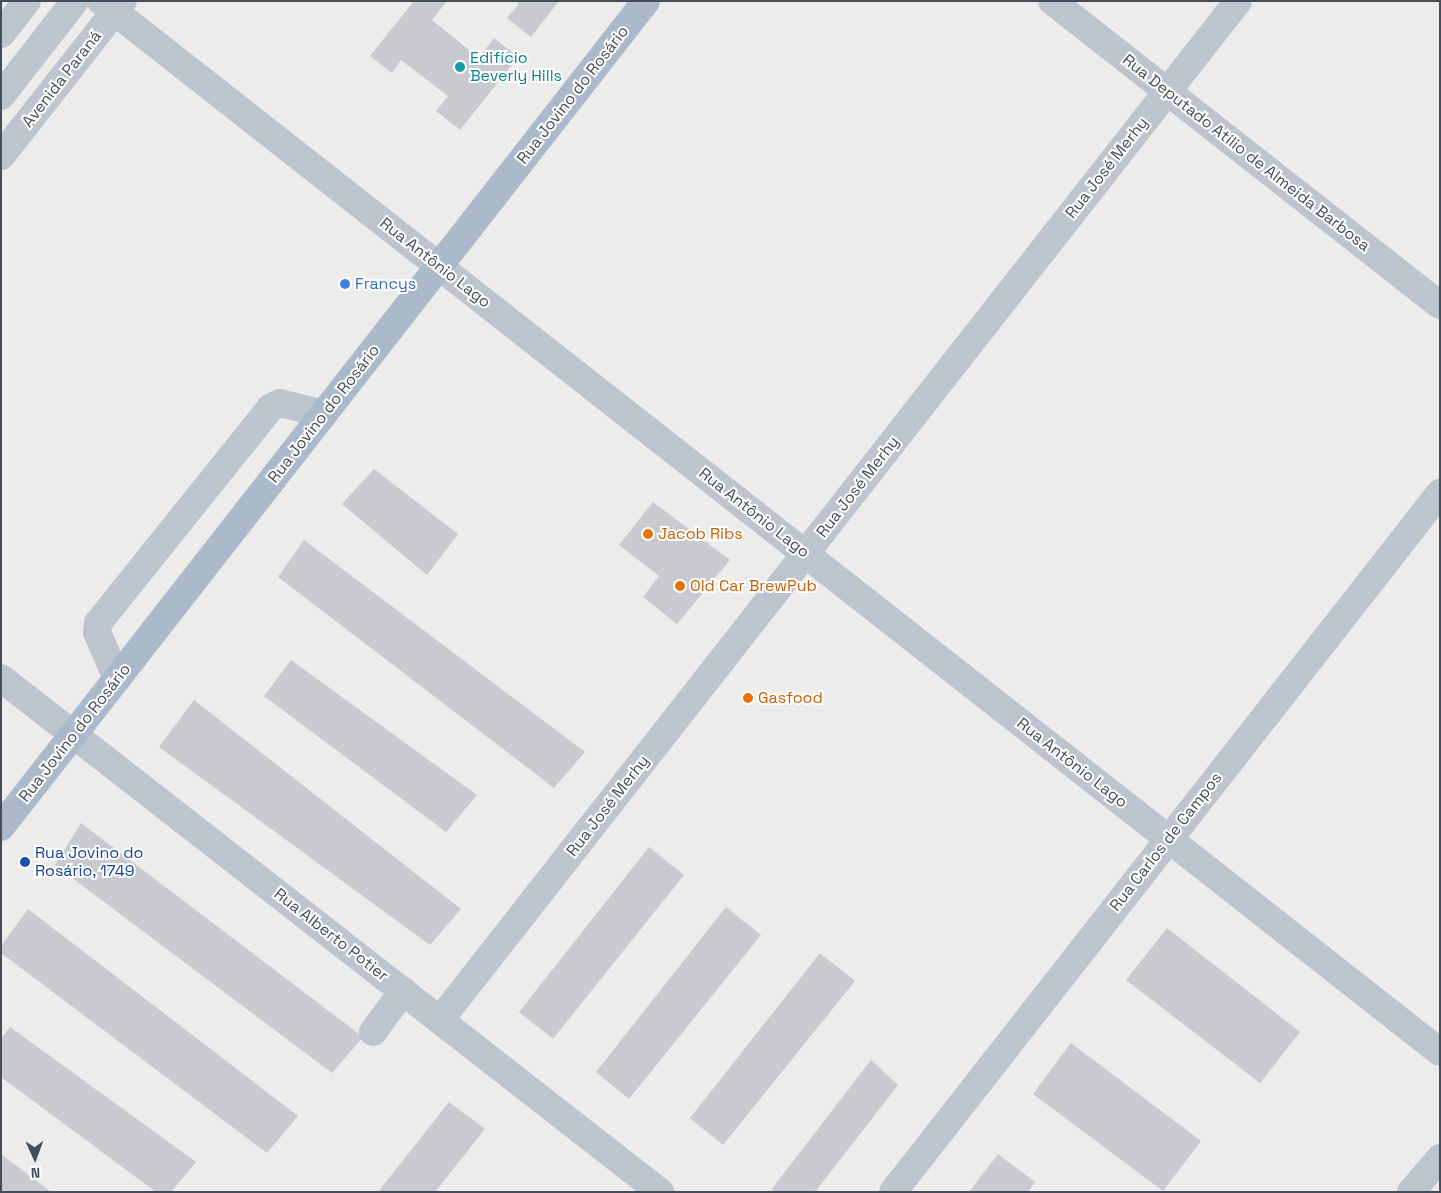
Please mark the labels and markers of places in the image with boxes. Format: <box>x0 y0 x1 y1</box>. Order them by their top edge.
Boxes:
place label: Edifício Beverly Hills <box>470 48 562 86</box>
marker: Edifício Beverly Hills <box>454 61 466 73</box>
place label: Francys <box>355 274 416 294</box>
marker: Francys <box>339 278 351 290</box>
place label: Jacob Ribs <box>658 524 743 544</box>
marker: Jacob Ribs <box>642 528 654 540</box>
place label: Old Car BrewPub <box>690 576 817 596</box>
marker: Old Car BrewPub <box>674 580 686 592</box>
place label: Gasfood <box>758 688 823 708</box>
marker: Gasfood <box>742 692 754 704</box>
place label: Rua Jovino do Rosário, 1749 <box>35 843 143 881</box>
marker: Rua Jovino do Rosário, 1749 <box>19 856 31 868</box>

